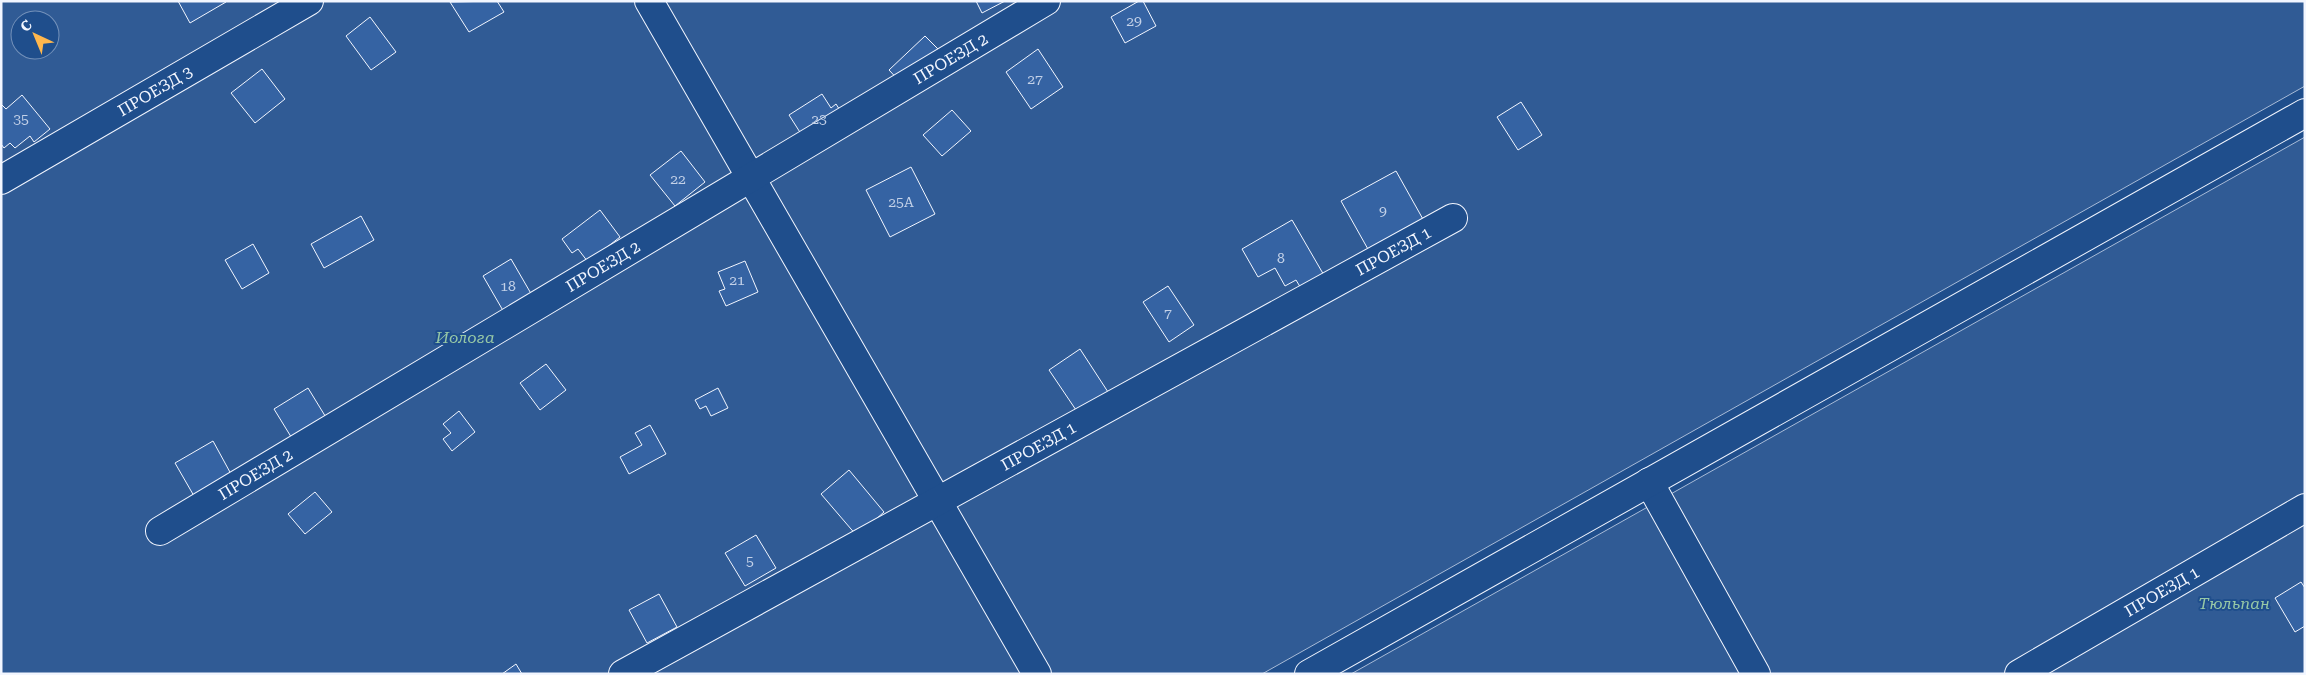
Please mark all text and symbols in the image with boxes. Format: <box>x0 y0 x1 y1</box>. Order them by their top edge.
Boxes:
north arrow <box>10 10 60 60</box>
house number: 29 <box>1126 13 1142 29</box>
text: С <box>17 16 35 35</box>
street label: ПРОЕЗД 2 <box>910 29 991 88</box>
street label: ПРОЕЗД 3 <box>114 62 196 120</box>
house number: 27 <box>1027 71 1043 87</box>
house number: 35 <box>13 111 29 127</box>
house number: 23 <box>811 111 827 127</box>
house number: 22 <box>670 171 686 187</box>
house number: 25А <box>888 194 914 210</box>
house number: 9 <box>1379 203 1387 219</box>
street label: ПРОЕЗД 1 <box>1353 223 1435 280</box>
street label: ПРОЕЗД 2 <box>563 237 644 296</box>
house number: 8 <box>1277 250 1285 266</box>
house number: 21 <box>729 272 745 288</box>
house number: 18 <box>500 278 516 294</box>
house number: 7 <box>1164 305 1172 321</box>
park label: Иолога <box>434 328 495 347</box>
street label: ПРОЕЗД 1 <box>998 418 1080 475</box>
street label: ПРОЕЗД 2 <box>215 445 296 504</box>
house number: 5 <box>746 553 754 569</box>
street label: ПРОЕЗД 1 <box>2121 563 2203 621</box>
park label: Тюльпан <box>2198 594 2270 613</box>

